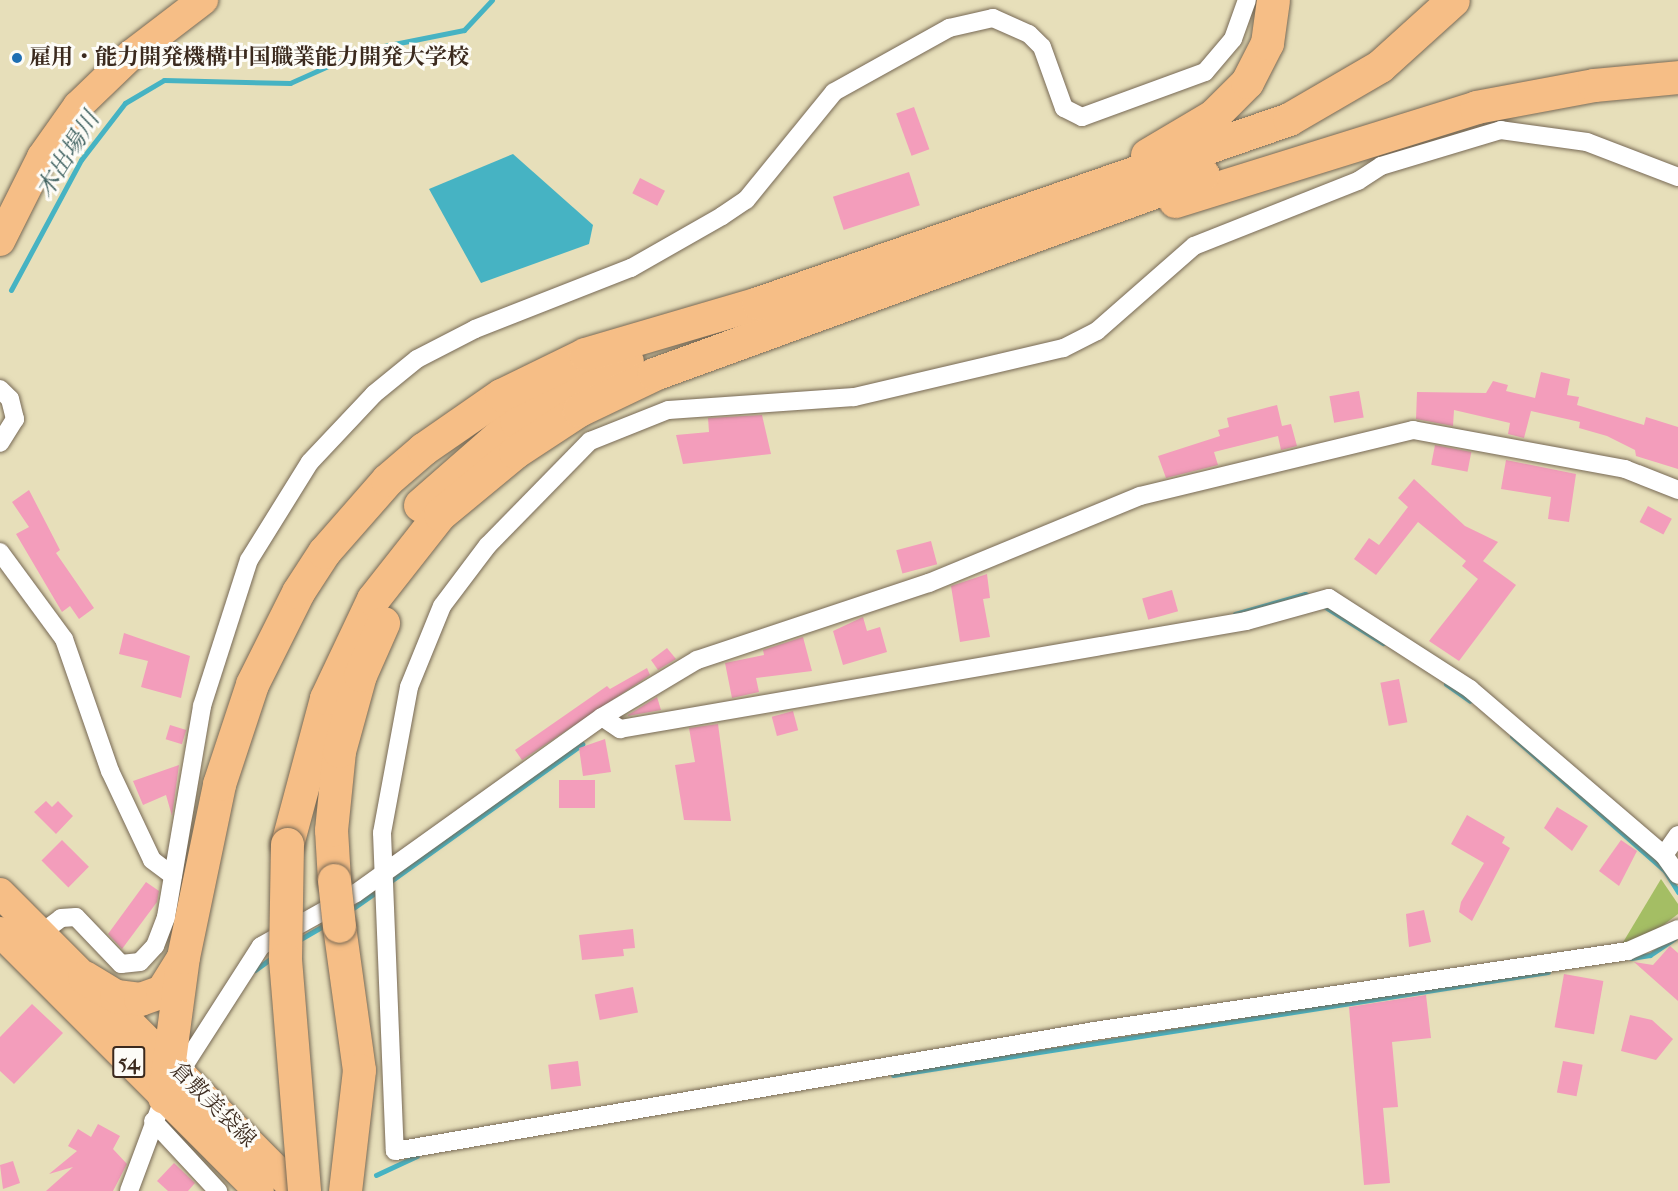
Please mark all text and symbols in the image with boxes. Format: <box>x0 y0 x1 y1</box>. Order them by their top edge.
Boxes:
place label: 雇用・能力開発機構中国職業能力開発大学校 <box>29 45 469 71</box>
marker: 雇用・能力開発機構中国職業能力開発大学校 <box>10 51 24 65</box>
water label: 木出場川 <box>30 107 106 203</box>
road number: 54 <box>111 1044 147 1080</box>
street label: 倉敷美袋線 <box>165 1057 261 1153</box>

